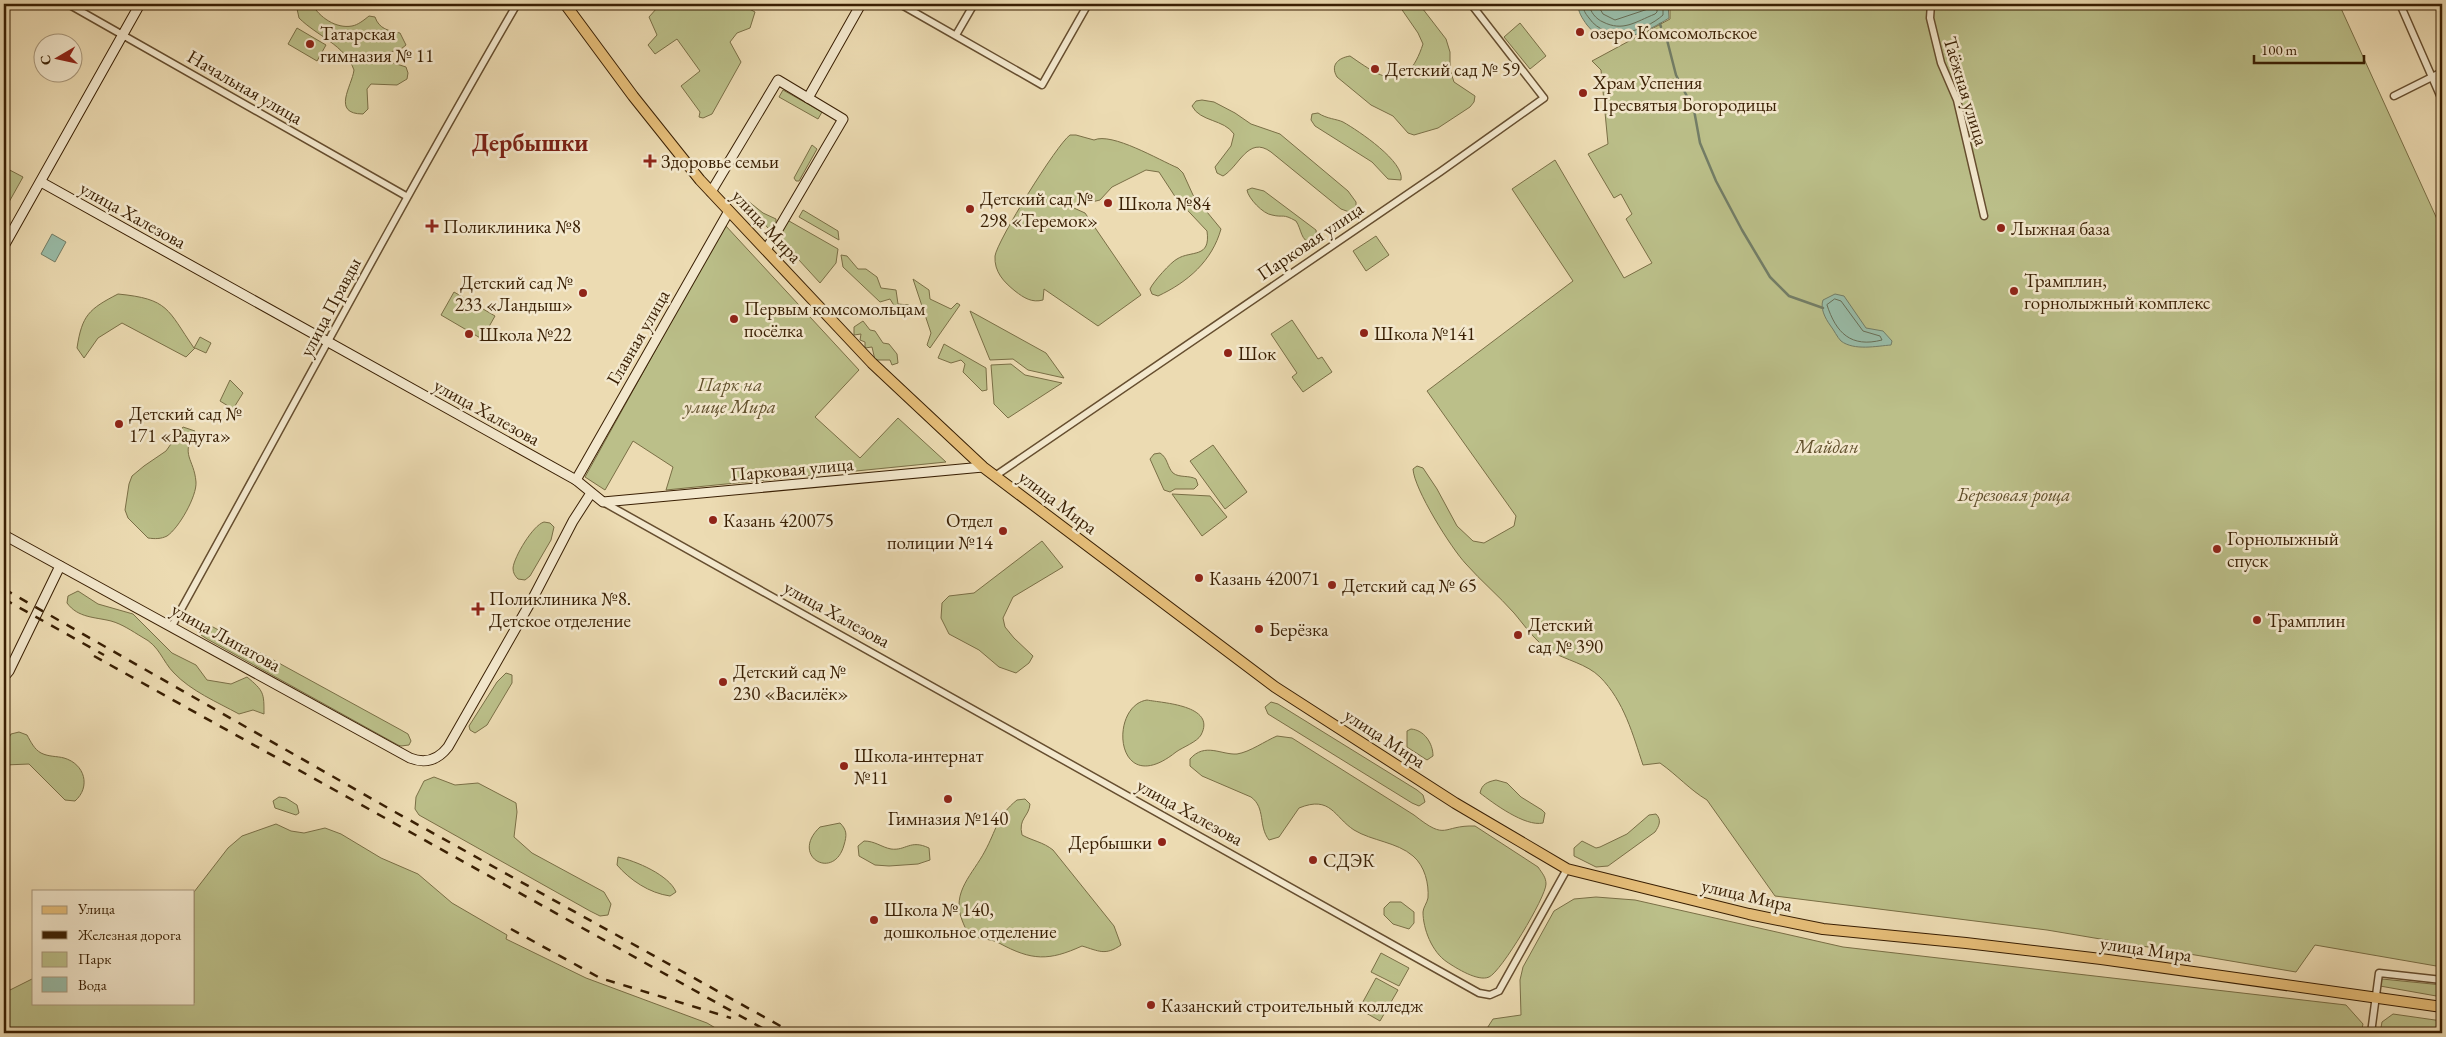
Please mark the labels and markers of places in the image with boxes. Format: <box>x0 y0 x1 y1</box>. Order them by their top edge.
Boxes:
place label: озеро Комсомольское <box>1590 20 1757 45</box>
place label: Татарская гимназия № 11 <box>320 21 434 68</box>
marker: озеро Комсомольское <box>1574 26 1586 38</box>
marker: Татарская гимназия № 11 <box>304 38 316 50</box>
place label: Детский сад № 59 <box>1385 57 1520 82</box>
marker: Детский сад № 59 <box>1369 63 1381 75</box>
place label: Храм Успения Пресвятыя Богородицы <box>1592 70 1777 117</box>
marker: Храм Успения Пресвятыя Богородицы <box>1577 87 1589 99</box>
place label: Здоровье семьи <box>661 149 779 174</box>
marker: Здоровье семьи <box>643 154 657 168</box>
place label: Детский сад № 298 «Теремок» <box>980 186 1098 233</box>
place label: Школа №84 <box>1118 191 1211 216</box>
marker: Школа №84 <box>1102 197 1114 209</box>
marker: Детский сад № 298 «Теремок» <box>964 203 976 215</box>
place label: Поликлиника №8 <box>443 214 581 239</box>
place label: Лыжная база <box>2011 216 2110 241</box>
marker: Поликлиника №8 <box>425 219 439 233</box>
marker: Лыжная база <box>1995 222 2007 234</box>
place label: Трамплин, горнолыжный комплекс <box>2024 268 2211 315</box>
place label: Детский сад № 233 «Ландыш» <box>455 270 574 317</box>
marker: Трамплин, горнолыжный комплекс <box>2008 285 2020 297</box>
marker: Детский сад № 233 «Ландыш» <box>577 287 589 299</box>
place label: Первым комсомольцам посёлка <box>744 296 925 343</box>
marker: Первым комсомольцам посёлка <box>728 313 740 325</box>
place label: Школа №141 <box>1374 321 1476 346</box>
place label: Школа №22 <box>479 322 572 347</box>
marker: Школа №141 <box>1358 327 1370 339</box>
marker: Школа №22 <box>463 328 475 340</box>
place label: Шок <box>1238 341 1276 366</box>
marker: Шок <box>1222 347 1234 359</box>
place label: Детский сад № 171 «Радуга» <box>129 401 242 448</box>
marker: Детский сад № 171 «Радуга» <box>113 418 125 430</box>
place label: Казань 420075 <box>723 508 834 533</box>
place label: Отдел полиции №14 <box>887 508 994 555</box>
marker: Казань 420075 <box>707 514 719 526</box>
marker: Отдел полиции №14 <box>997 525 1009 537</box>
place label: Горнолыжный спуск <box>2227 526 2339 573</box>
marker: Горнолыжный спуск <box>2211 543 2223 555</box>
place label: Казань 420071 <box>1209 566 1320 591</box>
marker: Казань 420071 <box>1193 572 1205 584</box>
place label: Детский сад № 65 <box>1342 573 1477 598</box>
marker: Детский сад № 65 <box>1326 579 1338 591</box>
place label: Поликлиника №8. Детское отделение <box>489 586 631 633</box>
marker: Поликлиника №8. Детское отделение <box>471 602 485 616</box>
place label: Трамплин <box>2267 608 2345 633</box>
place label: Детский сад № 390 <box>1528 612 1603 659</box>
marker: Трамплин <box>2251 614 2263 626</box>
place label: Берёзка <box>1269 617 1329 642</box>
marker: Берёзка <box>1253 623 1265 635</box>
marker: Детский сад № 390 <box>1512 629 1524 641</box>
place label: Детский сад № 230 «Василёк» <box>733 659 849 706</box>
marker: Детский сад № 230 «Василёк» <box>717 676 729 688</box>
place label: Школа-интернат №11 <box>854 743 984 790</box>
marker: Школа-интернат №11 <box>838 760 850 772</box>
marker: Гимназия №140 <box>942 793 954 805</box>
place label: Гимназия №140 <box>888 806 1008 831</box>
place label: Дербышки <box>1068 830 1152 855</box>
marker: Дербышки <box>1156 836 1168 848</box>
place label: СДЭК <box>1323 848 1375 873</box>
marker: СДЭК <box>1307 854 1319 866</box>
place label: Школа № 140, дошкольное отделение <box>884 897 1057 944</box>
marker: Школа № 140, дошкольное отделение <box>868 914 880 926</box>
place label: Казанский строительный колледж <box>1161 993 1424 1018</box>
marker: Казанский строительный колледж <box>1145 999 1157 1011</box>

